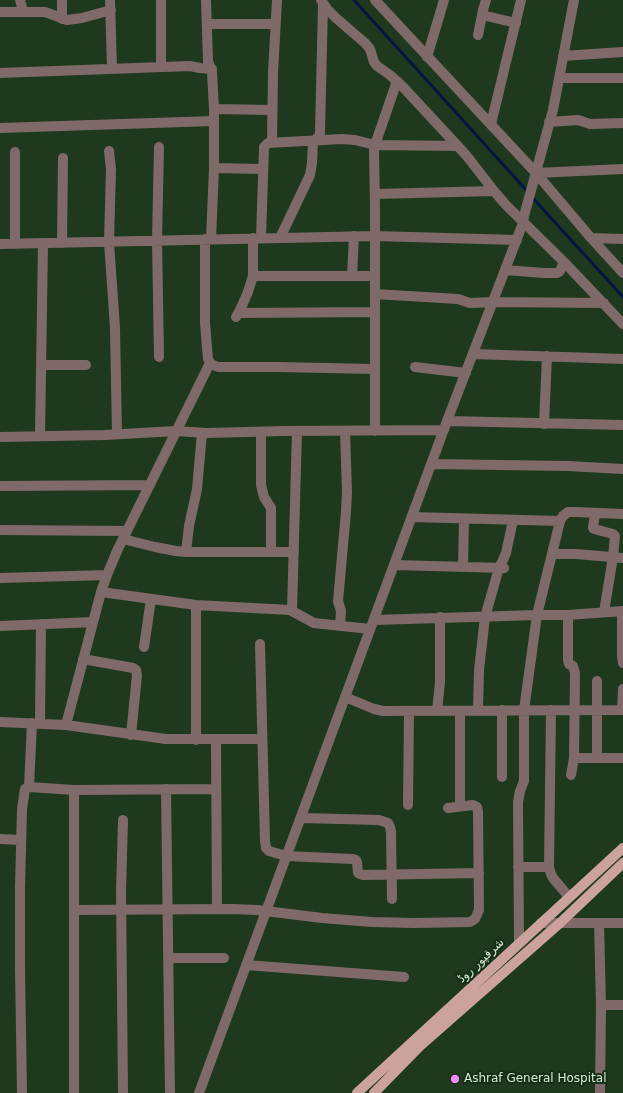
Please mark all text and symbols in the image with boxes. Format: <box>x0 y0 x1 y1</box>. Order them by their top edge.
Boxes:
street label: شرقپور روڈ <box>455 936 507 986</box>
place label: Ashraf General Hospital <box>464 1072 606 1086</box>
marker: Ashraf General Hospital <box>449 1073 461 1085</box>

